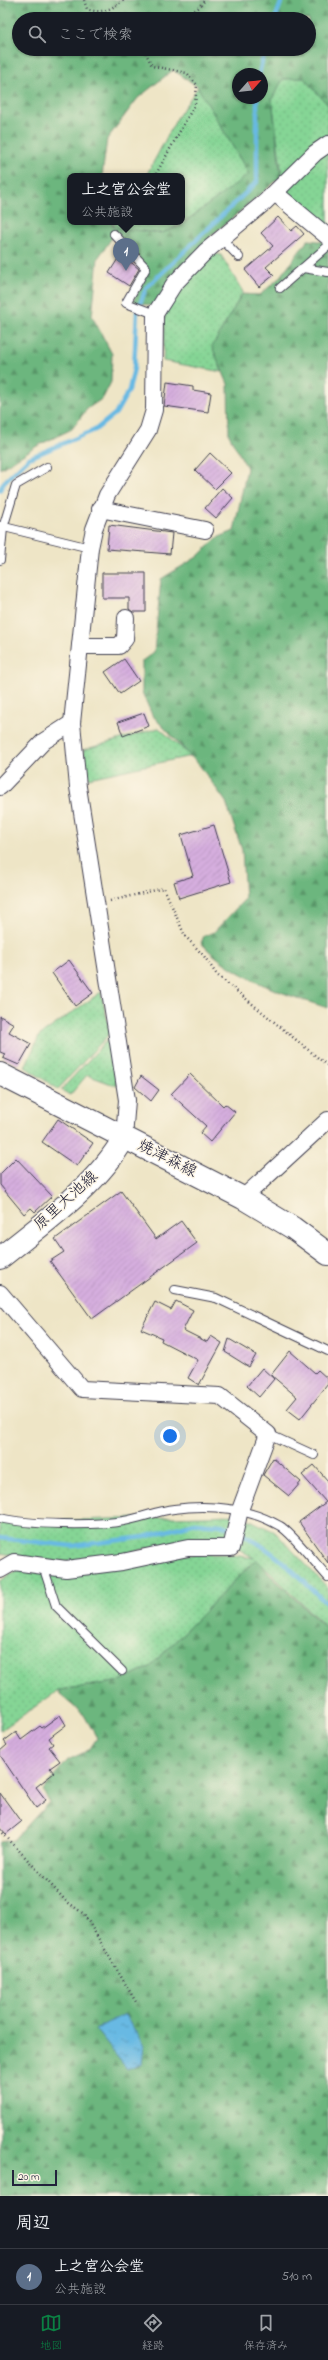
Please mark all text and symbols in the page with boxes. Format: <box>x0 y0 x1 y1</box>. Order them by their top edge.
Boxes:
search box <box>12 12 316 56</box>
icon: search <box>26 23 48 45</box>
text: ここで検索 <box>58 24 133 46</box>
north arrow <box>232 68 268 104</box>
popup <box>67 173 185 225</box>
text: 上之宮公会堂 <box>81 179 171 201</box>
text: 公共施設 <box>81 203 133 222</box>
pin: 1 <box>113 238 139 271</box>
street label: 焼津森線 <box>133 1134 201 1184</box>
street label: 原里大池線 <box>28 1165 104 1237</box>
your location <box>160 1426 180 1446</box>
scale bar <box>12 2168 57 2187</box>
text: 20 m <box>18 2169 40 2185</box>
text: 周辺 <box>16 2211 50 2236</box>
text: 上之宮公会堂 <box>54 2256 144 2278</box>
text: 1 <box>27 2267 31 2286</box>
text: 510 m <box>281 2267 312 2286</box>
text: 公共施設 <box>54 2280 106 2299</box>
tab: 地図 <box>40 2312 62 2354</box>
tab: 経路 <box>142 2312 164 2354</box>
tab: 保存済み <box>244 2312 288 2354</box>

